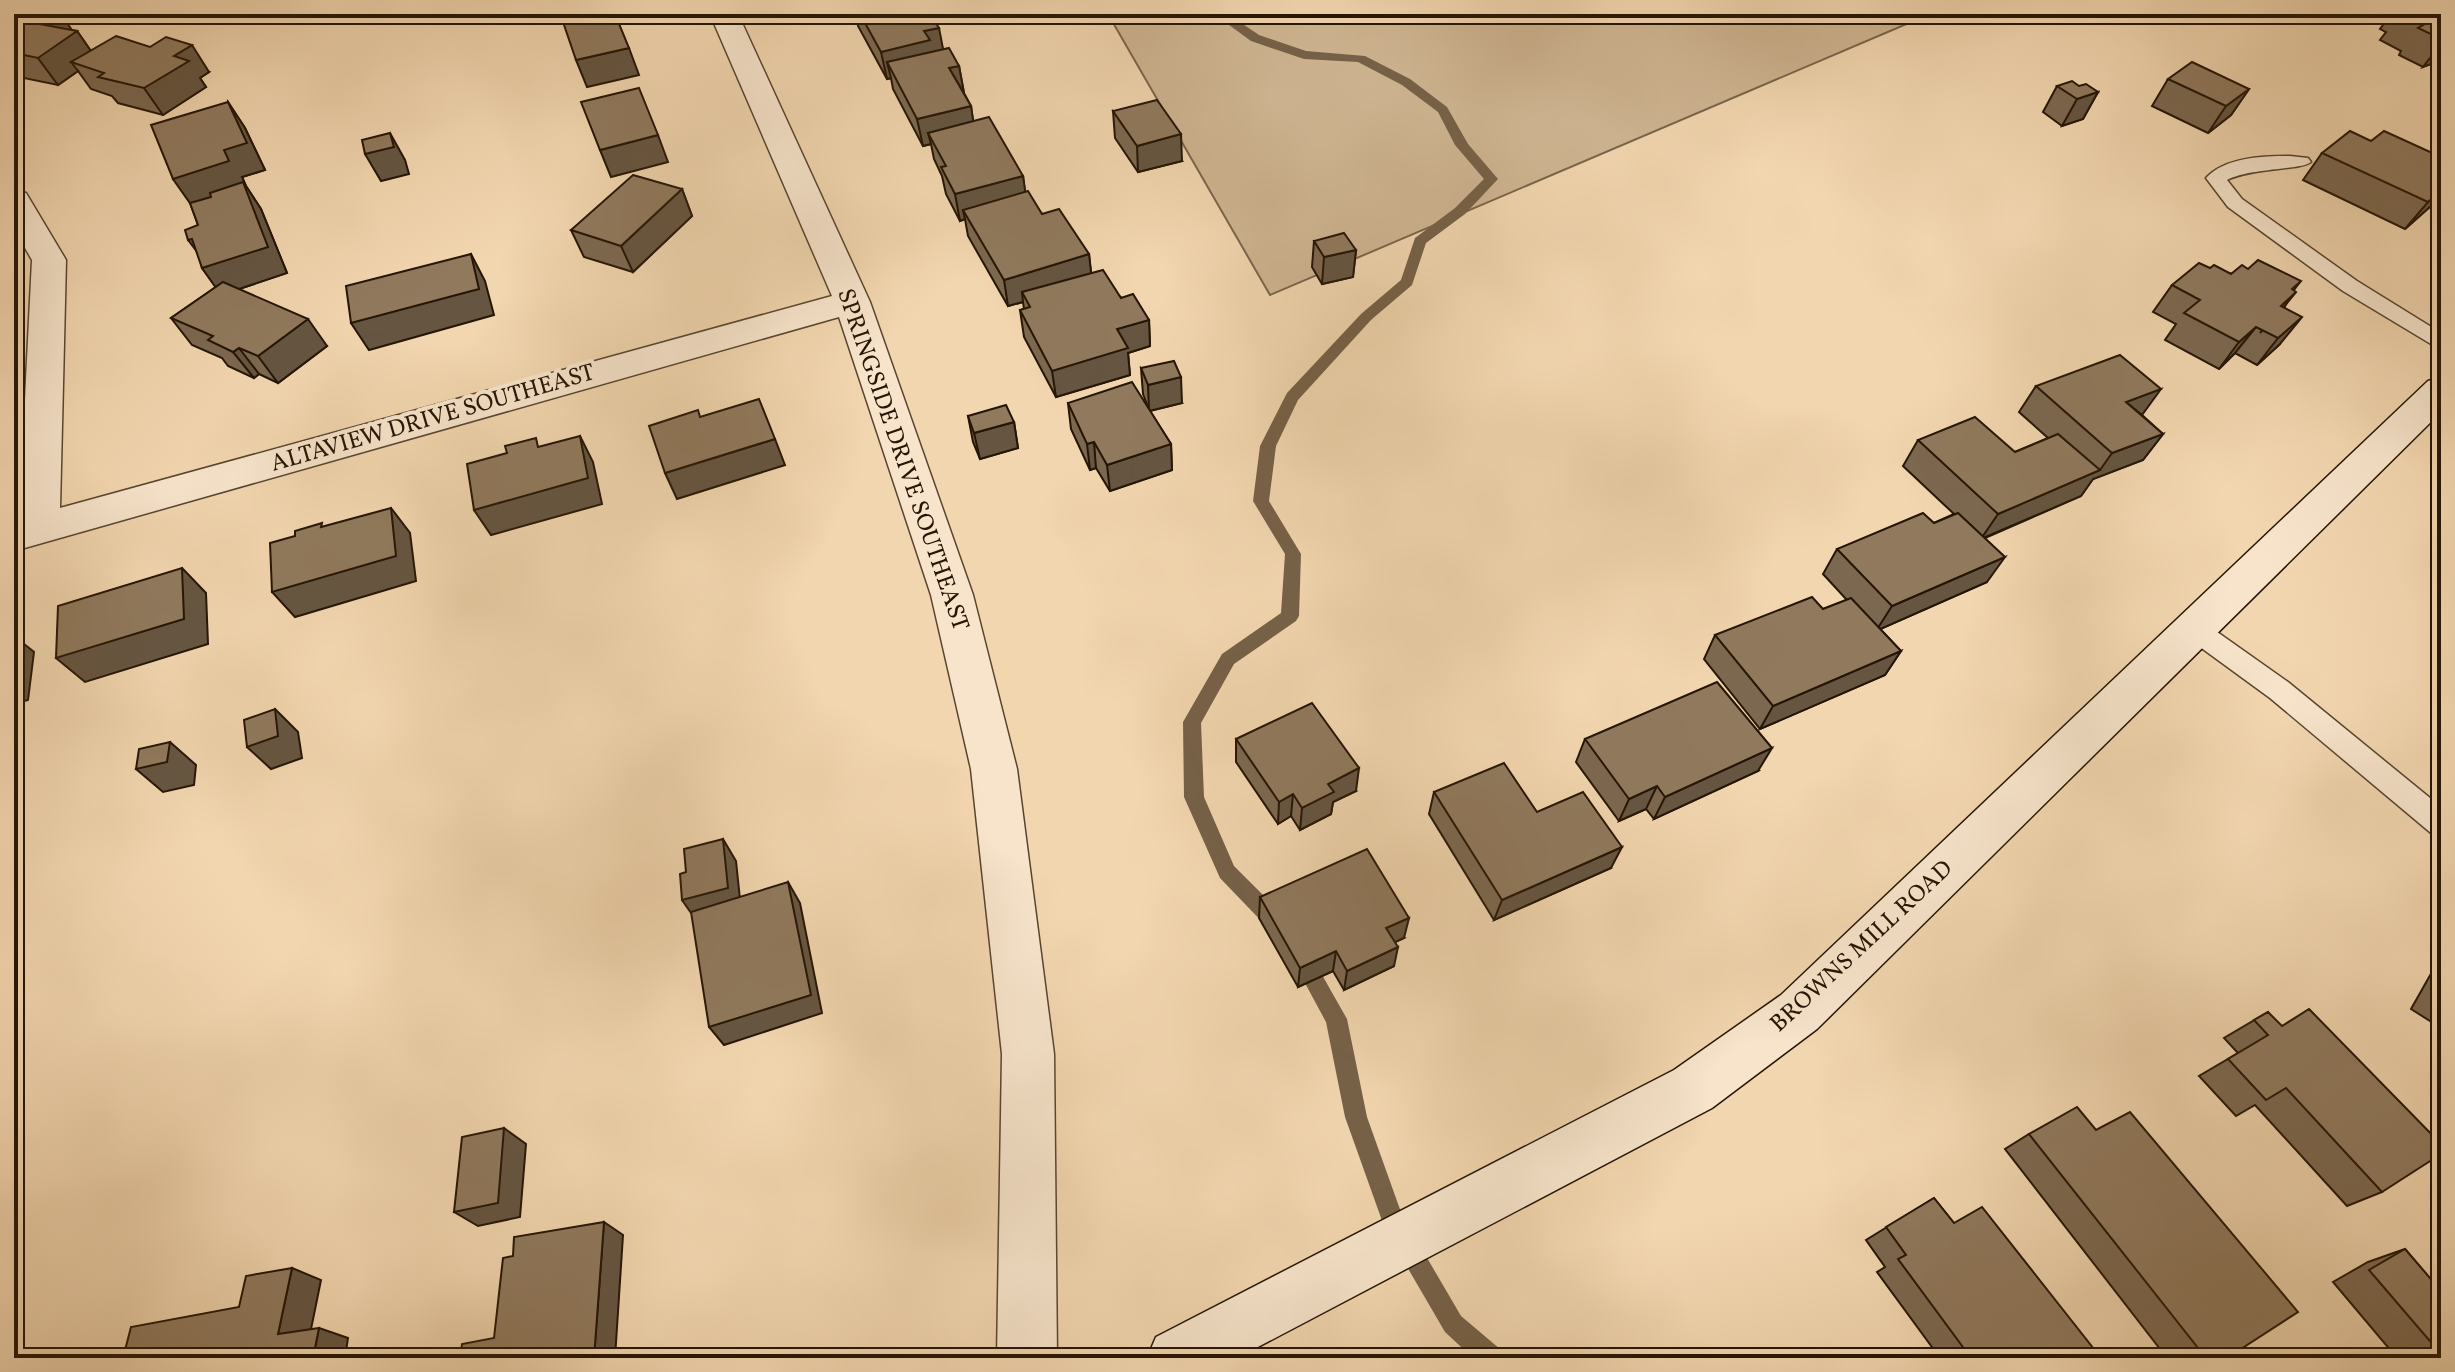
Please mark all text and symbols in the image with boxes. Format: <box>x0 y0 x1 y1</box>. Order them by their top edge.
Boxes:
street label: SPRINGSIDE DRIVE SOUTHEAST <box>827 284 977 636</box>
street label: ALTAVIEW DRIVE SOUTHEAST <box>267 356 599 482</box>
street label: BROWNS MILL ROAD <box>1763 853 1961 1041</box>

